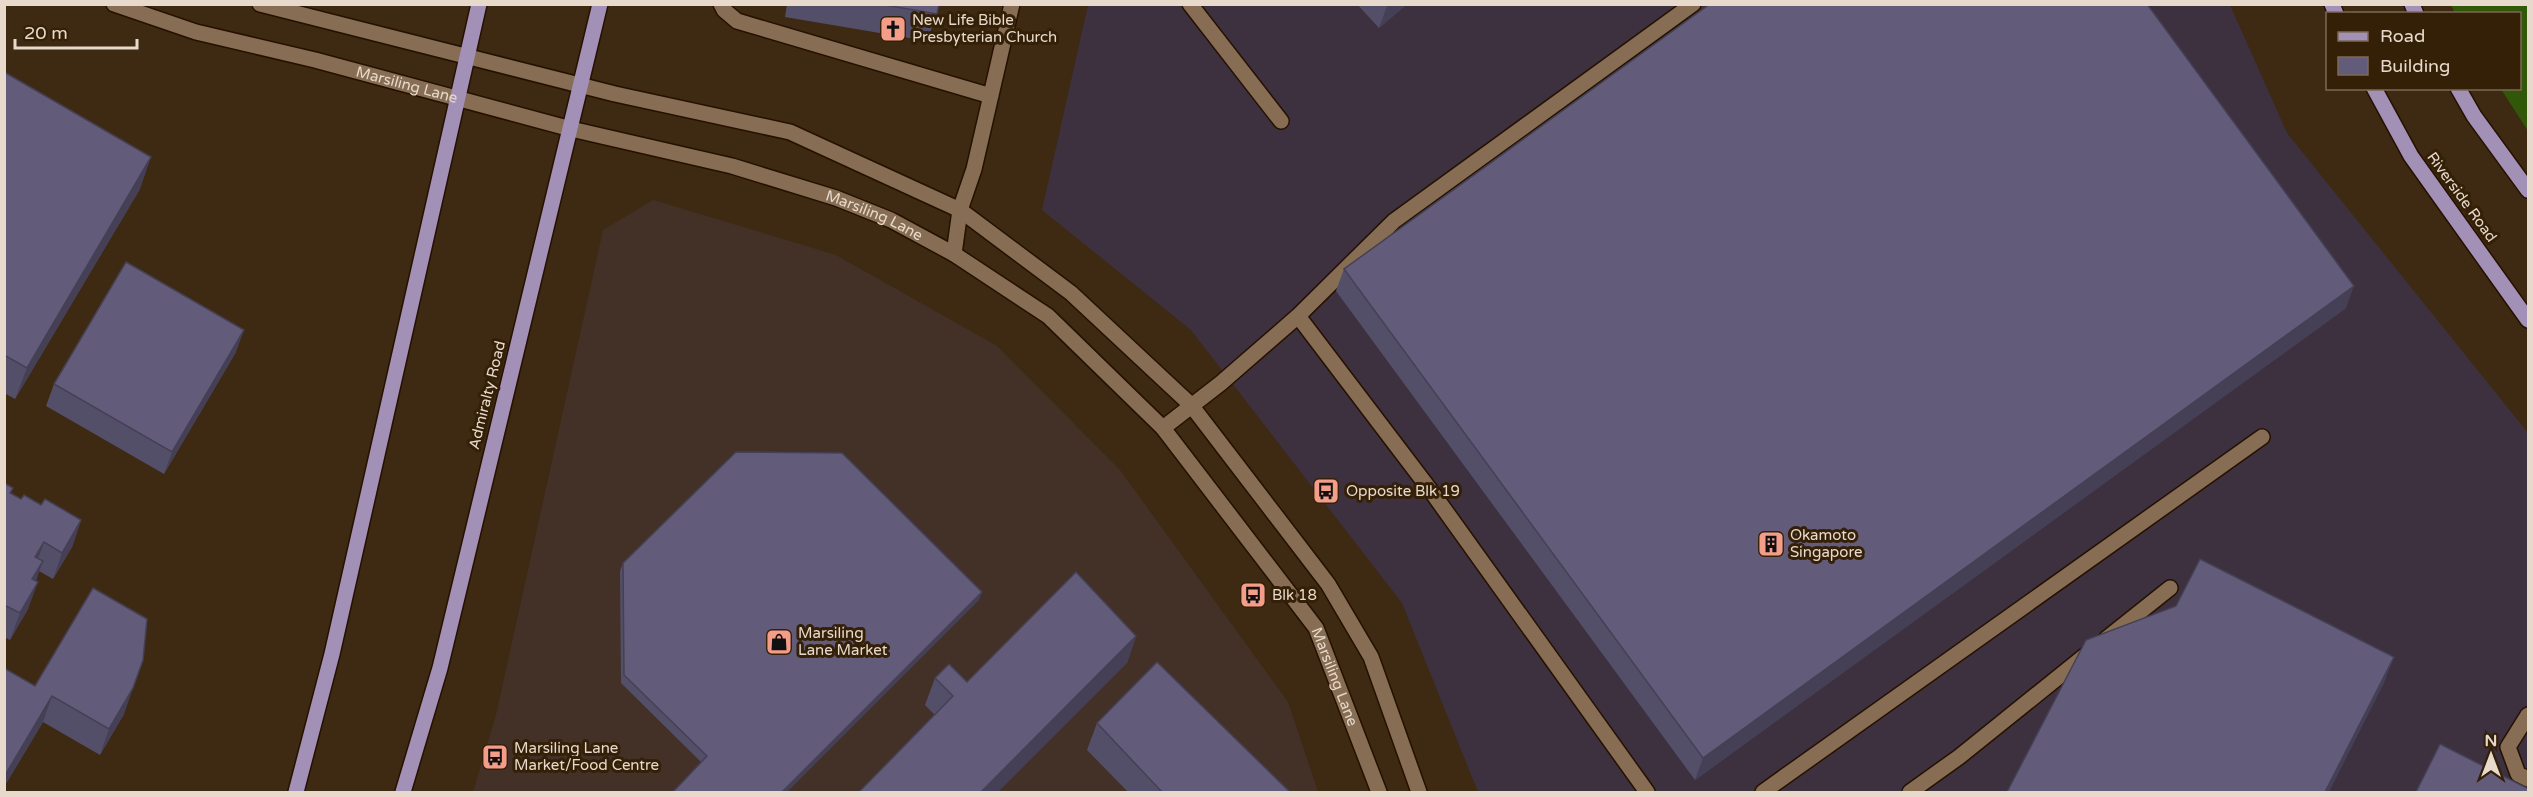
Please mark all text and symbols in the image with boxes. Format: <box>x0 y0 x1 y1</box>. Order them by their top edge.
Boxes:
place label: New Life Bible Presbyterian Church <box>912 11 1057 46</box>
scale bar <box>15 12 136 50</box>
legend <box>2326 12 2521 90</box>
church icon: New Life Bible Presbyterian Church <box>878 14 908 44</box>
text: 20 m <box>24 22 68 44</box>
text: Road <box>2380 25 2425 47</box>
text: Building <box>2380 55 2450 77</box>
street label: Marsiling Lane <box>354 62 460 107</box>
street label: Riverside Road <box>2423 148 2501 246</box>
street label: Marsiling Lane <box>824 186 926 244</box>
street label: Admiralty Road <box>465 339 509 451</box>
bus stop icon: Opposite Blk 19 <box>1311 476 1341 506</box>
place label: Opposite Blk 19 <box>1346 482 1460 500</box>
place label: Okamoto Singapore <box>1790 526 1862 561</box>
building icon: Okamoto Singapore <box>1756 529 1786 559</box>
bus stop icon: Blk 18 <box>1238 580 1268 610</box>
place label: Blk 18 <box>1272 586 1317 604</box>
place label: Marsiling Lane Market <box>798 624 888 659</box>
street label: Marsiling Lane <box>1308 625 1362 729</box>
shop icon: Marsiling Lane Market <box>764 627 794 657</box>
north arrow <box>2461 725 2521 785</box>
text: N <box>2485 731 2497 751</box>
place label: Marsiling Lane Market/Food Centre <box>514 739 659 774</box>
bus stop icon: Marsiling Lane Market/Food Centre <box>480 742 510 772</box>

